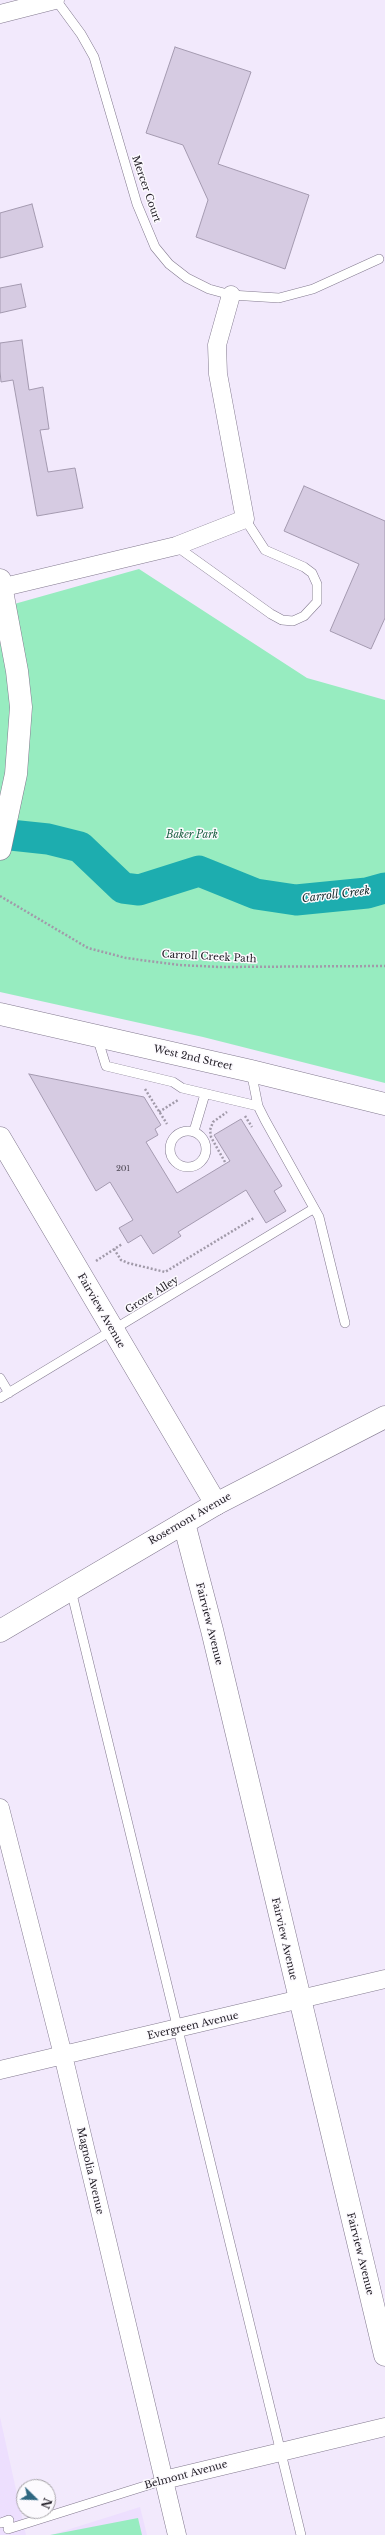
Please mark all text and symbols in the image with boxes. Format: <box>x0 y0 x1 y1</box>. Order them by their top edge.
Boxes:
street label: Mercer Court <box>129 154 163 224</box>
park label: Baker Park <box>166 829 218 841</box>
water label: Carroll Creek <box>301 884 371 906</box>
street label: Carroll Creek Path <box>161 949 257 965</box>
street label: West 2nd Street <box>152 1043 234 1073</box>
house number: 201 <box>116 1164 130 1174</box>
street label: Fairview Avenue <box>75 1271 127 1351</box>
street label: Grove Alley <box>123 1274 181 1316</box>
street label: Rosemont Avenue <box>147 1490 233 1548</box>
street label: Fairview Avenue <box>193 1581 225 1667</box>
street label: Fairview Avenue <box>269 1896 299 1982</box>
street label: Evergreen Avenue <box>146 2010 240 2042</box>
street label: Magnolia Avenue <box>74 2126 106 2216</box>
street label: Fairview Avenue <box>344 2211 376 2297</box>
street label: Belmont Avenue <box>143 2458 229 2492</box>
north arrow <box>16 2479 56 2519</box>
text: N <box>38 2496 55 2511</box>

